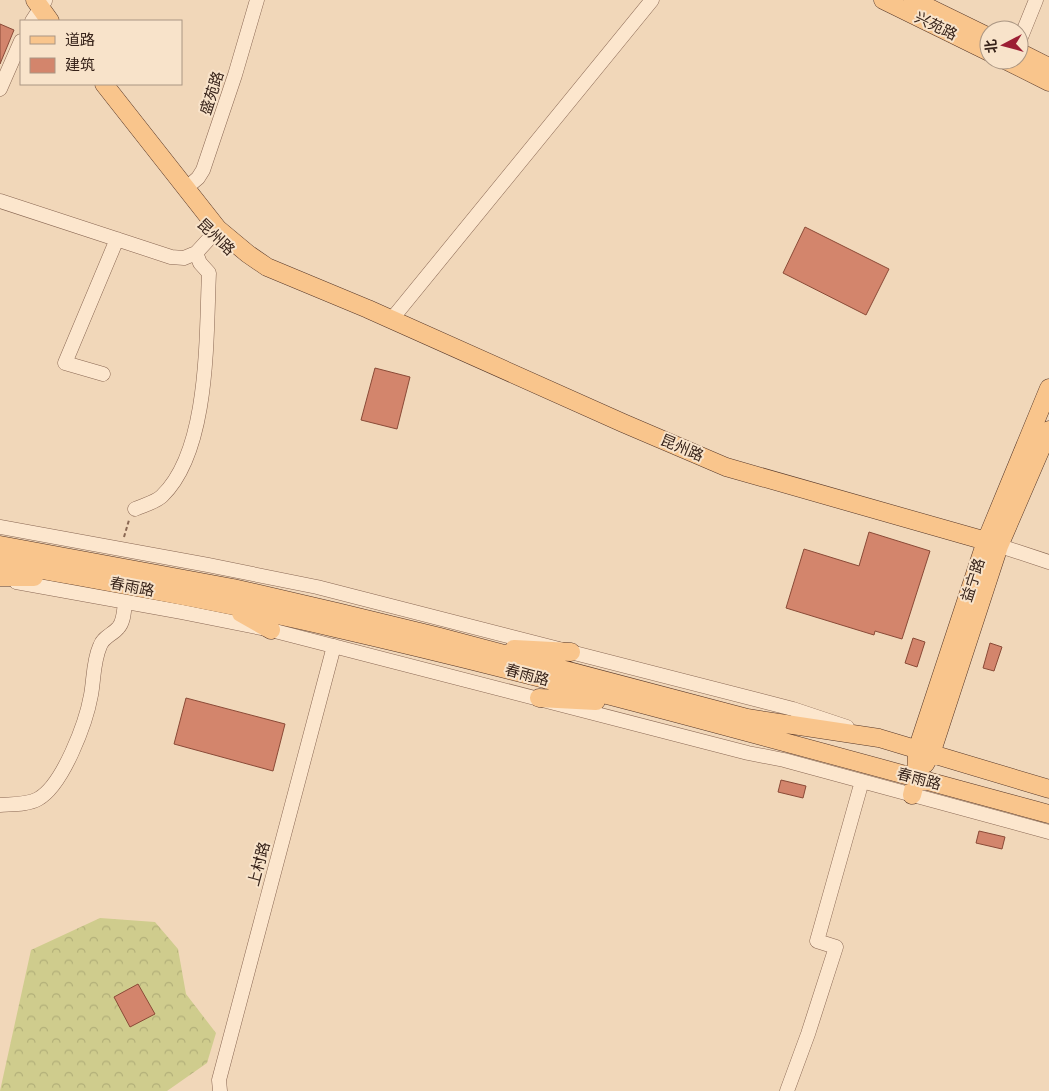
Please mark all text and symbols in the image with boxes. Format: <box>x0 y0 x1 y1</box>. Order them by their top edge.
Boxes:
street label: 兴苑路 <box>911 6 961 47</box>
legend <box>20 20 182 85</box>
north arrow <box>979 20 1029 70</box>
text: 道路 <box>65 29 95 52</box>
text: 北 <box>980 38 1003 54</box>
text: 建筑 <box>65 54 95 77</box>
street label: 盛苑路 <box>195 68 230 118</box>
street label: 昆州路 <box>191 213 240 261</box>
street label: 昆州路 <box>657 429 707 468</box>
street label: 益宁路 <box>956 555 991 605</box>
street label: 春雨路 <box>108 572 156 603</box>
street label: 春雨路 <box>502 659 552 692</box>
street label: 春雨路 <box>894 763 944 796</box>
street label: 上村路 <box>243 839 276 889</box>

